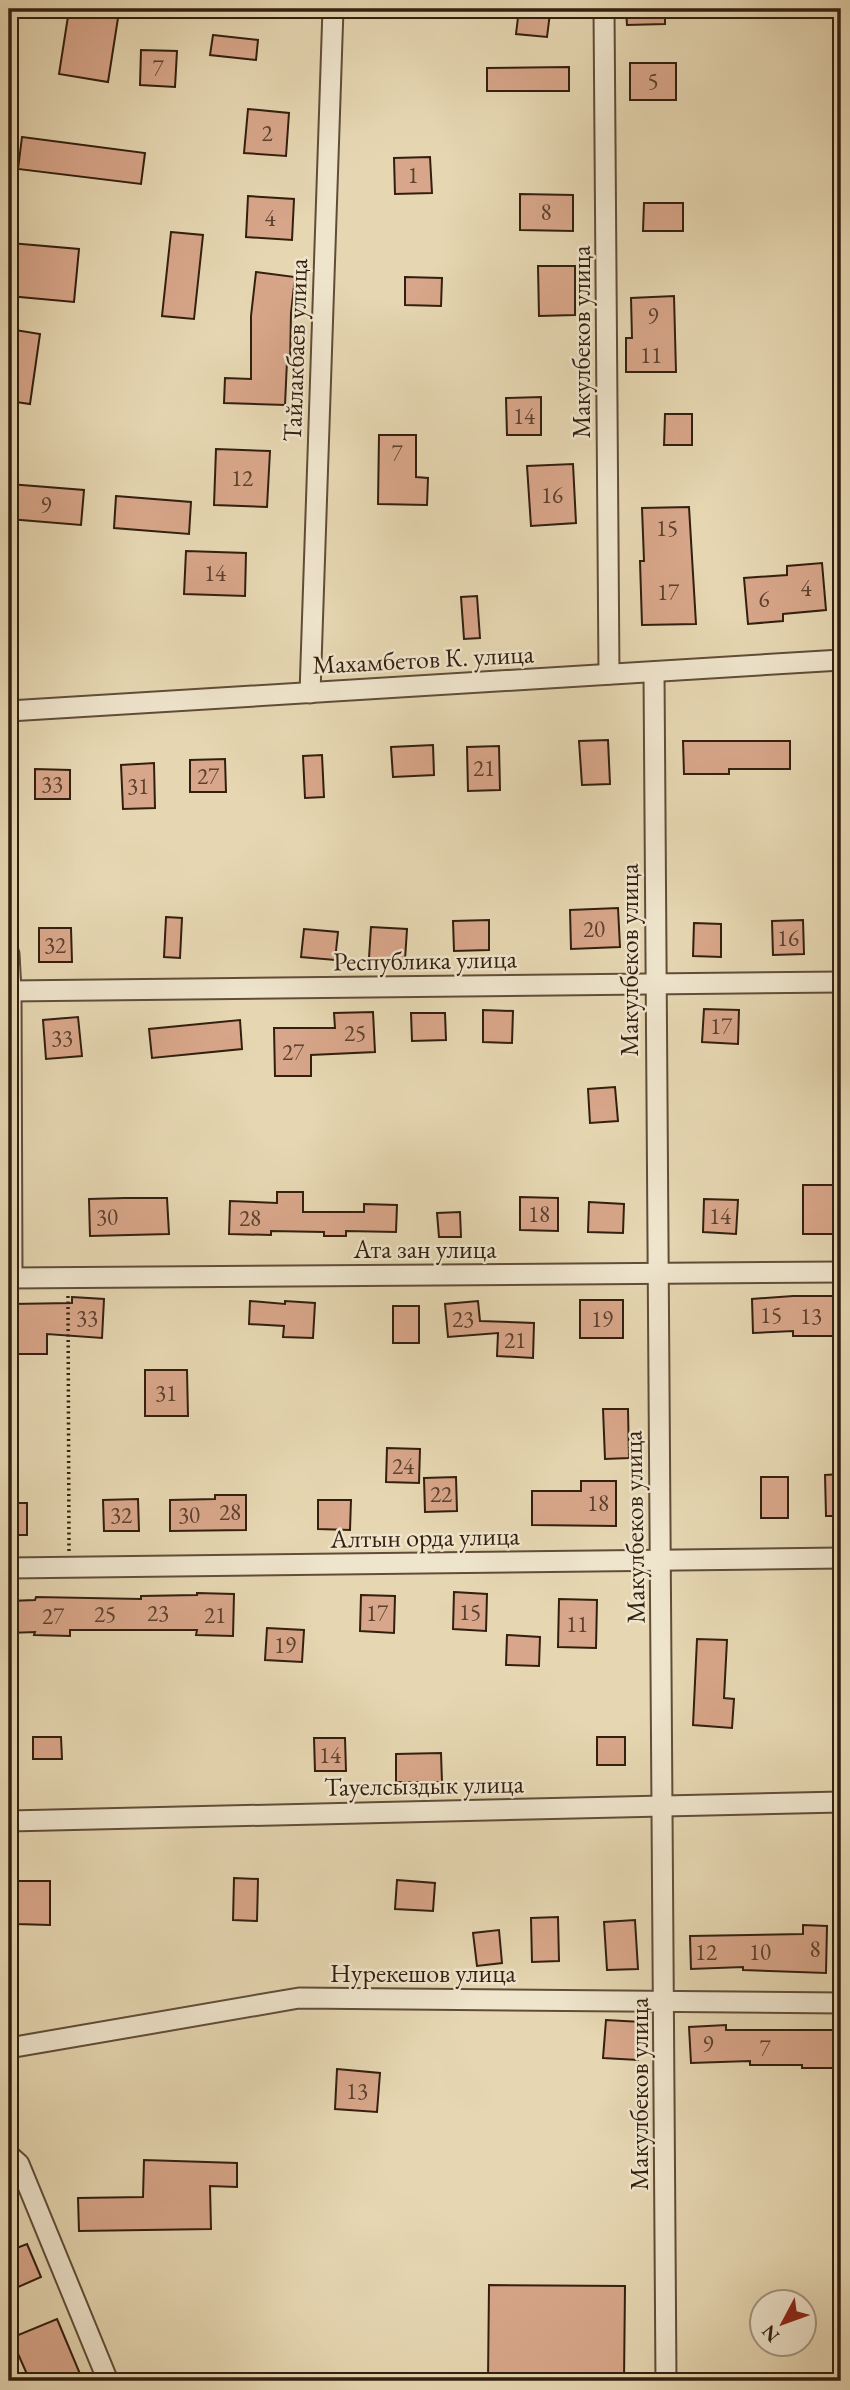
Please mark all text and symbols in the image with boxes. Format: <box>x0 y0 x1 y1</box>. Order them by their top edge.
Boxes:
house number: 7 <box>152 53 164 83</box>
house number: 5 <box>647 66 659 96</box>
house number: 2 <box>261 118 273 148</box>
house number: 1 <box>407 160 419 190</box>
house number: 8 <box>540 197 552 227</box>
house number: 4 <box>264 203 276 233</box>
street label: Макулбеков улица <box>564 245 598 439</box>
street label: Тайлакбаев улица <box>275 257 315 442</box>
house number: 9 <box>647 301 659 331</box>
house number: 11 <box>640 340 662 370</box>
house number: 14 <box>513 401 536 431</box>
house number: 7 <box>391 438 403 468</box>
house number: 12 <box>231 463 253 493</box>
house number: 16 <box>541 480 563 510</box>
house number: 9 <box>40 490 52 520</box>
house number: 15 <box>656 513 678 543</box>
house number: 14 <box>204 558 227 588</box>
house number: 4 <box>800 573 812 603</box>
house number: 17 <box>657 577 680 607</box>
house number: 6 <box>758 584 770 614</box>
street label: Махамбетов К. улица <box>311 636 535 682</box>
house number: 21 <box>473 753 495 783</box>
house number: 27 <box>197 761 220 791</box>
house number: 33 <box>41 769 63 799</box>
house number: 31 <box>127 771 149 801</box>
street label: Макулбеков улица <box>612 863 646 1057</box>
house number: 20 <box>583 914 605 944</box>
house number: 16 <box>777 923 799 953</box>
house number: 32 <box>44 930 66 960</box>
street label: Республика улица <box>333 941 518 979</box>
house number: 17 <box>710 1011 733 1041</box>
house number: 25 <box>344 1018 366 1048</box>
house number: 33 <box>51 1023 73 1053</box>
house number: 27 <box>282 1037 305 1067</box>
house number: 18 <box>528 1199 550 1229</box>
house number: 14 <box>709 1201 732 1231</box>
house number: 30 <box>96 1202 118 1232</box>
house number: 28 <box>239 1203 261 1233</box>
street label: Ата зан улица <box>352 1232 497 1266</box>
house number: 15 <box>760 1300 782 1330</box>
house number: 13 <box>800 1301 822 1331</box>
house number: 33 <box>76 1303 98 1333</box>
house number: 23 <box>452 1304 474 1334</box>
house number: 19 <box>591 1304 613 1334</box>
house number: 21 <box>504 1325 526 1355</box>
house number: 31 <box>155 1378 177 1408</box>
street label: Макулбеков улица <box>615 1430 653 1624</box>
house number: 24 <box>392 1451 415 1481</box>
house number: 22 <box>430 1479 452 1509</box>
house number: 18 <box>587 1488 609 1518</box>
house number: 28 <box>219 1497 241 1527</box>
house number: 32 <box>110 1500 132 1530</box>
house number: 30 <box>178 1500 200 1530</box>
street label: Алтын орда улица <box>329 1518 521 1556</box>
house number: 15 <box>459 1597 481 1627</box>
house number: 23 <box>147 1598 169 1628</box>
house number: 17 <box>366 1598 389 1628</box>
house number: 25 <box>94 1599 116 1629</box>
house number: 21 <box>204 1600 226 1630</box>
house number: 27 <box>42 1601 65 1631</box>
house number: 11 <box>566 1609 588 1639</box>
house number: 19 <box>274 1630 296 1660</box>
house number: 14 <box>319 1740 342 1770</box>
street label: Тауелсыздык улица <box>324 1766 525 1804</box>
house number: 8 <box>809 1934 821 1964</box>
house number: 12 <box>695 1937 717 1967</box>
house number: 10 <box>749 1937 771 1967</box>
street label: Нурекешов улица <box>330 1956 517 1990</box>
street label: Макулбеков улица <box>622 1997 656 2191</box>
house number: 9 <box>702 2029 714 2059</box>
house number: 7 <box>759 2033 771 2063</box>
house number: 13 <box>346 2076 368 2106</box>
north arrow <box>748 2288 818 2358</box>
text: N <box>756 2319 785 2348</box>

